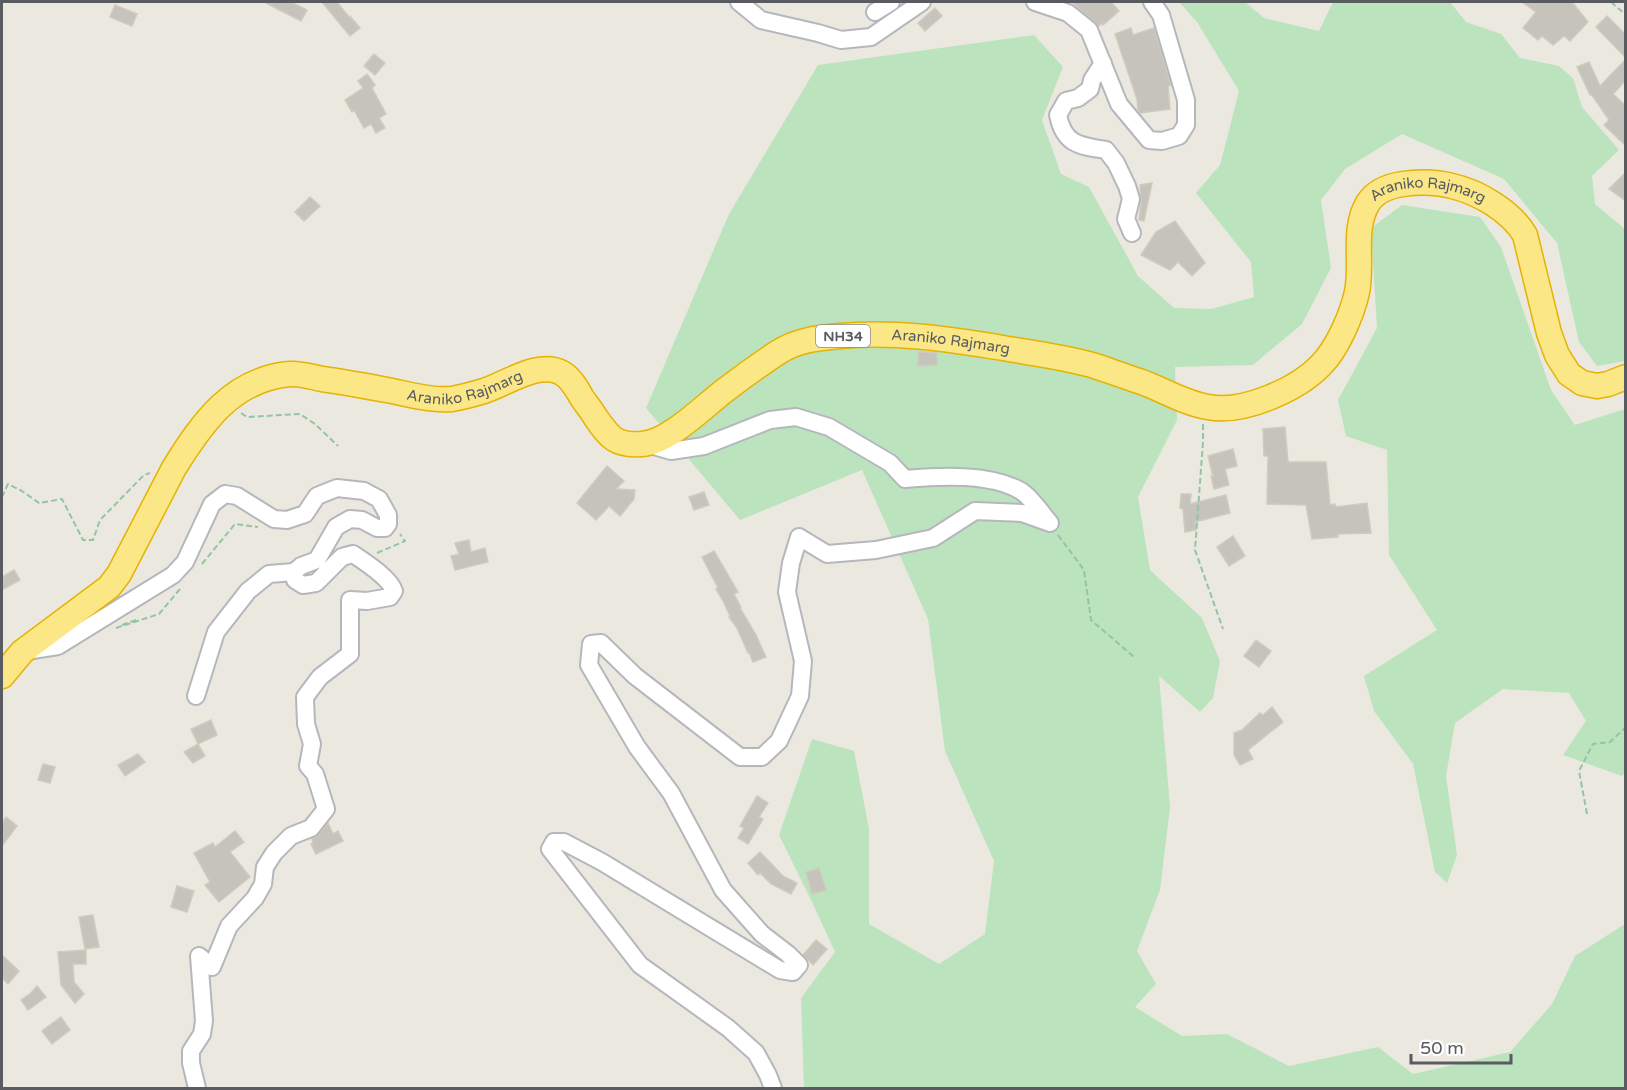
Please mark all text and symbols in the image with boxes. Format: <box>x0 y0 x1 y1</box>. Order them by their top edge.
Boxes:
text: Araniko Rajmarg <box>1366 174 1489 207</box>
street label: Araniko Rajmarg <box>1369 195 1489 213</box>
road number: NH34 <box>816 325 870 347</box>
street label: Araniko Rajmarg <box>891 326 1011 358</box>
street label: Araniko Rajmarg <box>405 366 525 408</box>
scale bar <box>1411 1027 1512 1065</box>
text: 50 m <box>1420 1037 1464 1059</box>

